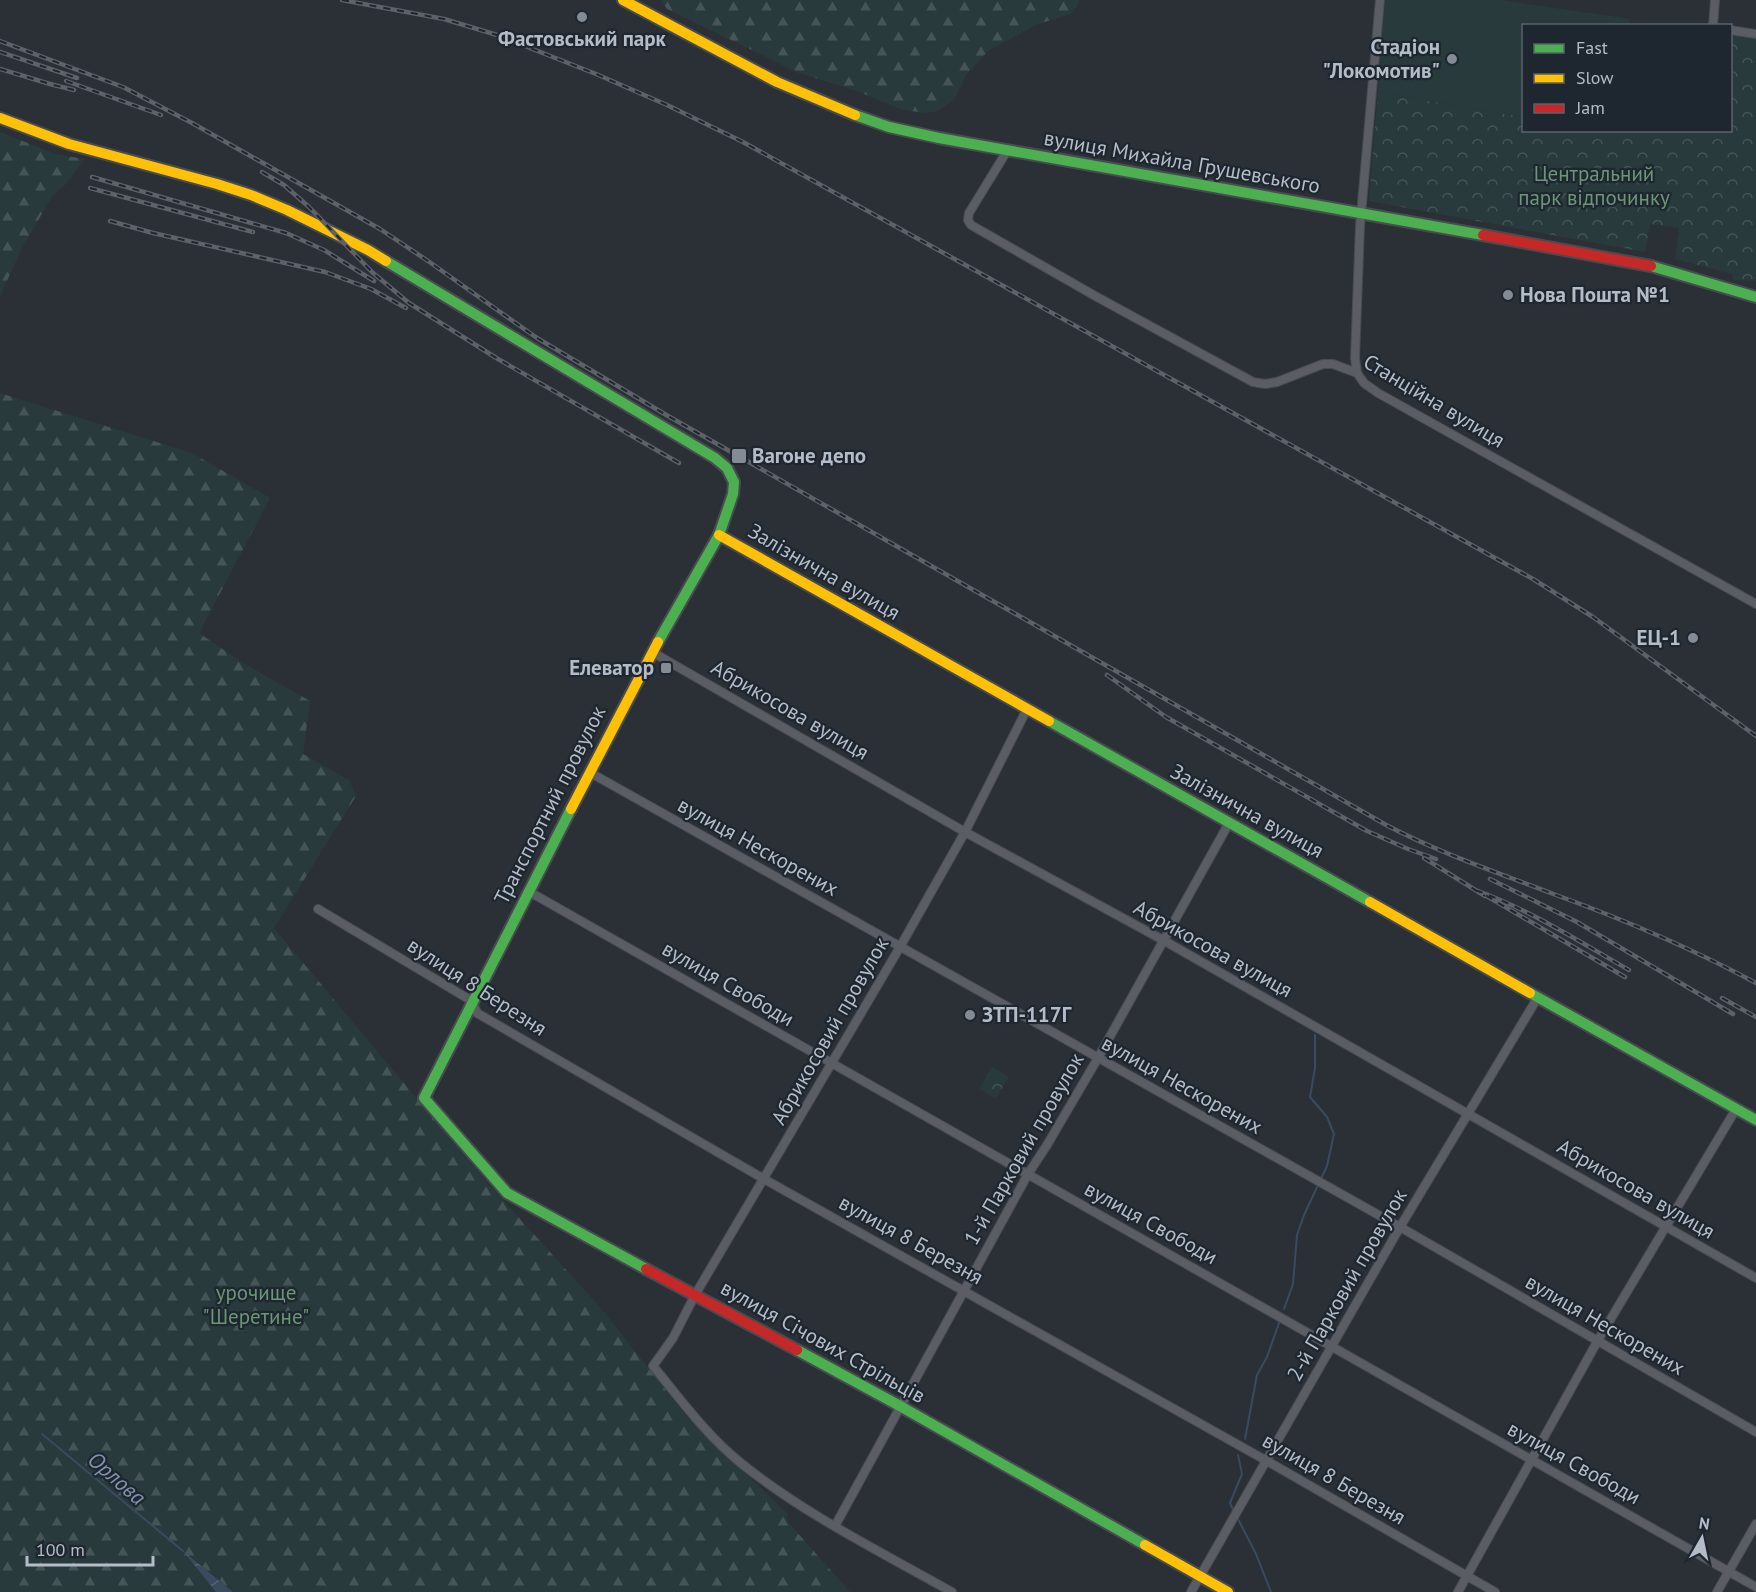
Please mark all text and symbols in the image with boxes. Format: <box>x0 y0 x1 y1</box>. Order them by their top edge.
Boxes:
marker: Фастовський парк <box>575 10 589 24</box>
legend <box>1522 24 1732 132</box>
place label: Фастовський парк <box>498 25 667 52</box>
place label: Стадіон "Локомотив" <box>1322 33 1440 84</box>
text: Fast <box>1576 36 1608 59</box>
marker: Стадіон "Локомотив" <box>1445 52 1459 66</box>
text: Slow <box>1576 66 1614 89</box>
text: Jam <box>1575 96 1605 119</box>
street label: вулиця Михайла Грушевського <box>1042 124 1322 199</box>
park label: Центральний парк відпочинку <box>1518 160 1670 211</box>
place label: Нова Пошта №1 <box>1520 281 1670 308</box>
marker: Нова Пошта №1 <box>1501 288 1515 302</box>
street label: Станційна вулиця <box>1359 348 1510 453</box>
place label: Вагоне депо <box>752 442 866 469</box>
marker: Вагоне депо <box>730 447 748 465</box>
street label: Залізнична вулиця <box>743 517 905 626</box>
place label: ЕЦ-1 <box>1637 624 1681 651</box>
marker: ЕЦ-1 <box>1686 631 1700 645</box>
street label: Абрикосова вулиця <box>707 653 874 766</box>
place label: Елеватор <box>569 654 654 681</box>
marker: Елеватор <box>659 661 673 675</box>
street label: Транспортний провулок <box>488 701 611 909</box>
street label: Залізнична вулиця <box>1166 757 1329 864</box>
street label: вулиця Нескорених <box>673 791 844 902</box>
street label: Абрикосова вулиця <box>1129 894 1297 1003</box>
street label: вулиця 8 Березня <box>402 931 552 1042</box>
street label: Абрикосовий провулок <box>765 932 894 1129</box>
street label: вулиця Свободи <box>657 935 799 1032</box>
place label: ЗТП-117Г <box>982 1001 1072 1028</box>
marker: ЗТП-117Г <box>963 1008 977 1022</box>
street label: вулиця Нескорених <box>1097 1029 1268 1140</box>
street label: 1-й Парковий провулок <box>958 1048 1090 1250</box>
street label: Абрикосова вулиця <box>1553 1132 1720 1245</box>
street label: вулиця Свободи <box>1080 1175 1223 1270</box>
street label: 2-й Парковий провулок <box>1281 1184 1413 1386</box>
street label: вулиця 8 Березня <box>834 1189 988 1290</box>
street label: вулиця Нескорених <box>1521 1268 1690 1381</box>
street label: вулиця Січових Стрільців <box>716 1274 930 1409</box>
park label: урочище "Шеретине" <box>203 1279 309 1330</box>
street label: вулиця Свободи <box>1503 1415 1646 1510</box>
street label: вулиця 8 Березня <box>1258 1427 1411 1531</box>
water label: Орлова <box>82 1445 152 1511</box>
north arrow <box>1672 1508 1732 1568</box>
text: N <box>1698 1512 1711 1534</box>
scale bar <box>27 1529 153 1567</box>
text: 100 m <box>36 1538 85 1561</box>

